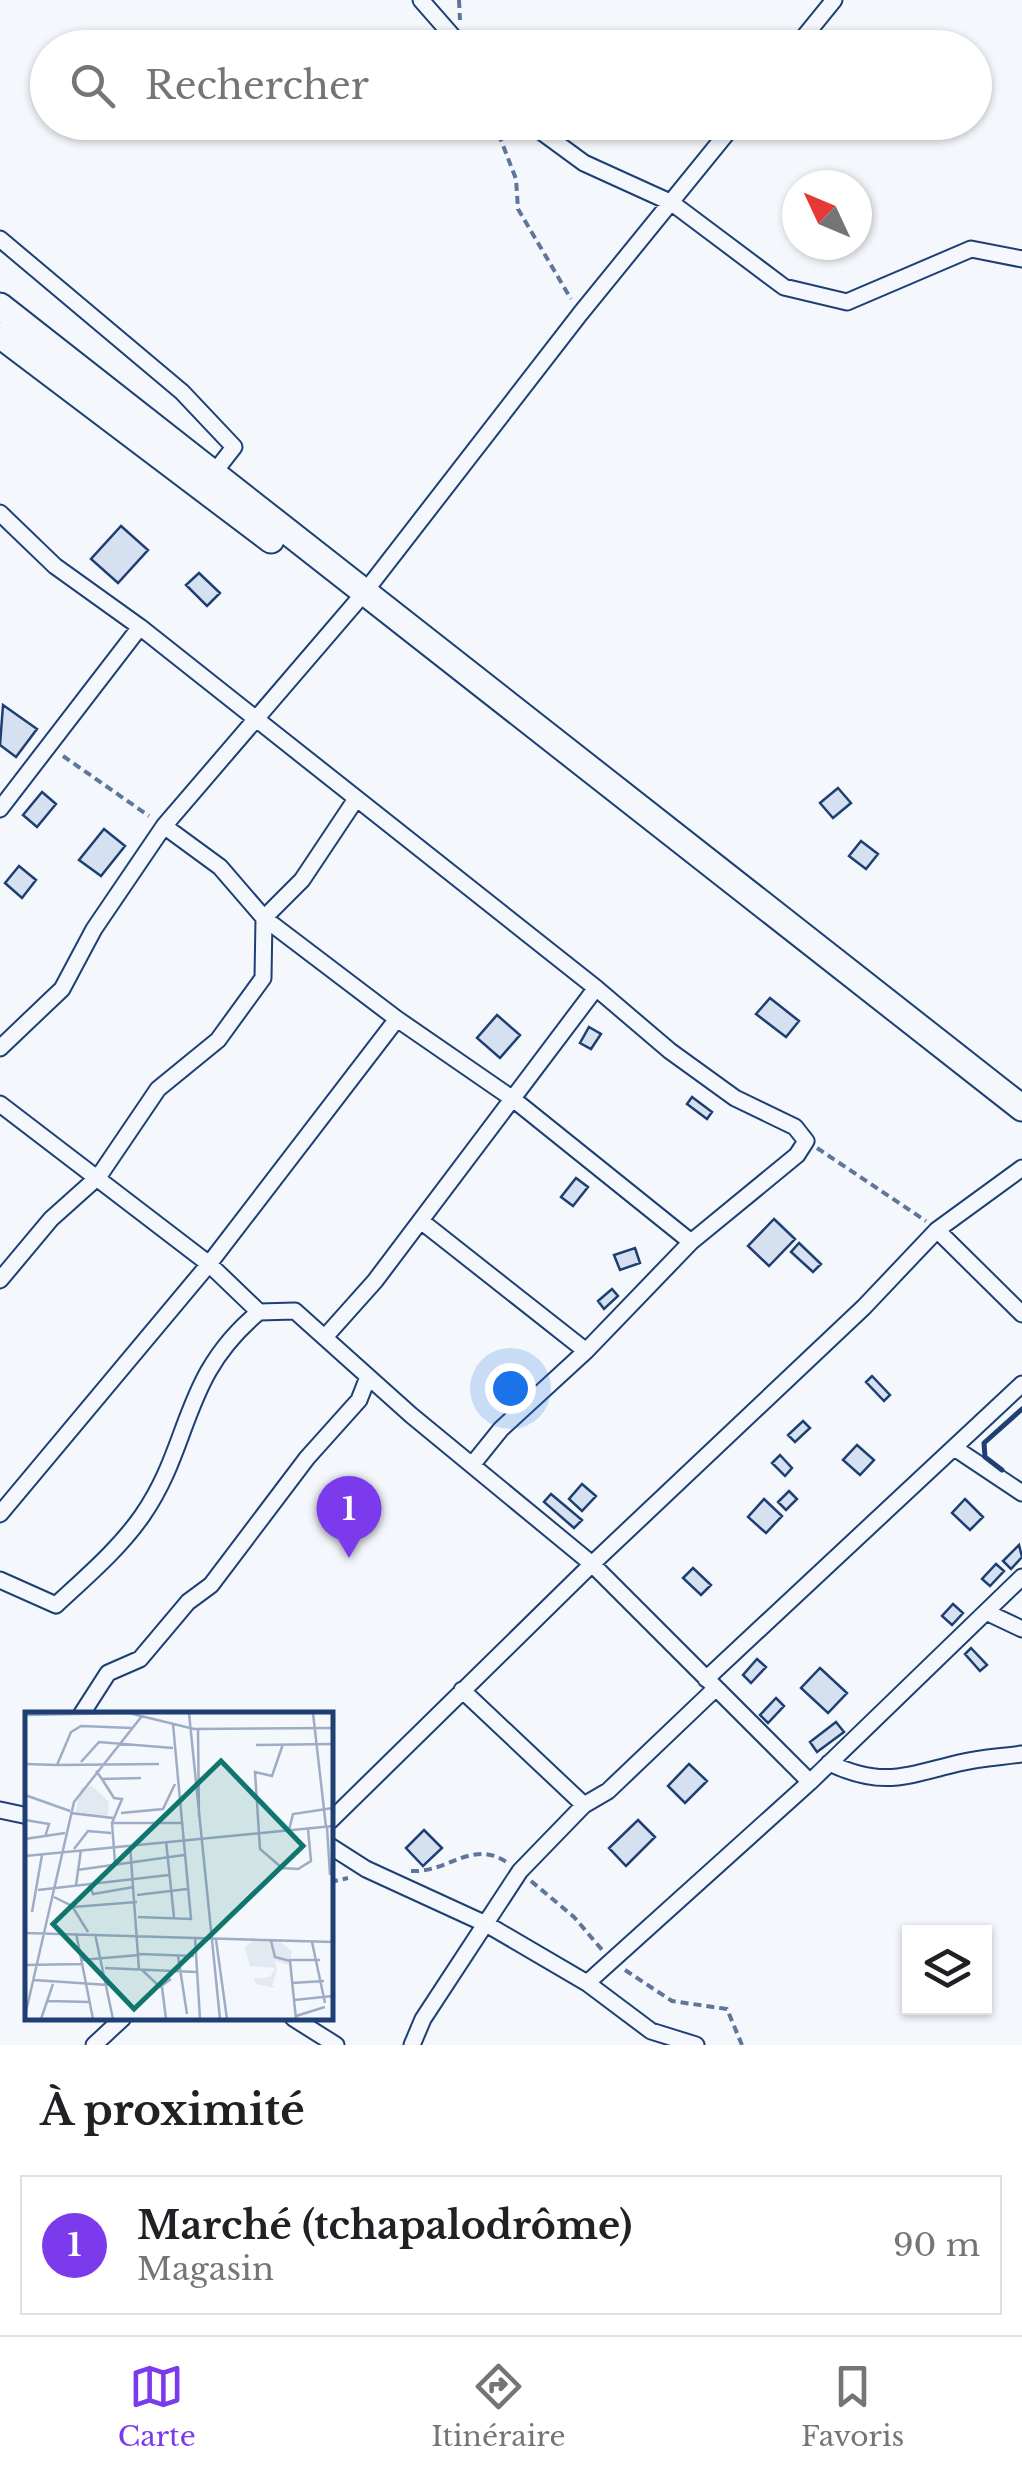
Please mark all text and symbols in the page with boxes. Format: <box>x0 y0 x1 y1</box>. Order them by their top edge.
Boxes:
search box <box>30 30 992 140</box>
icon: search <box>65 58 120 113</box>
text: Rechercher <box>145 62 369 109</box>
north arrow <box>782 170 872 260</box>
your location <box>485 1363 536 1414</box>
pin: 1 <box>316 1476 382 1558</box>
inset map <box>25 1712 332 2020</box>
map controls <box>902 1925 992 2015</box>
button: layers <box>902 1925 992 2015</box>
text: À proximité <box>40 2084 305 2136</box>
text: Marché (tchapalodrôme) <box>137 2202 632 2249</box>
text: 1 <box>68 2225 81 2265</box>
text: 90 m <box>893 2225 980 2265</box>
text: Magasin <box>137 2249 274 2289</box>
tab: Carte <box>118 2359 196 2454</box>
tab: Itinéraire <box>431 2359 565 2454</box>
tab: Favoris <box>801 2359 904 2454</box>

